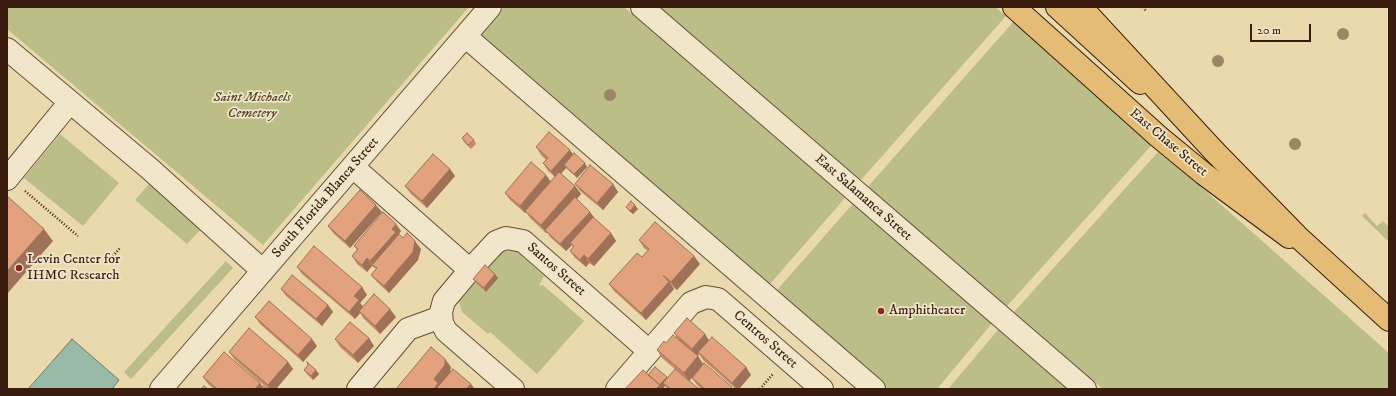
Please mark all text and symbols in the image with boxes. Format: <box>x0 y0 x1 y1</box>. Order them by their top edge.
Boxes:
scale bar <box>1252 16 1313 42</box>
text: 20 m <box>1257 23 1281 38</box>
park label: Saint Michaels Cemetery <box>213 90 291 122</box>
street label: East Chase Street <box>1125 105 1211 181</box>
street label: South Florida Blanca Street <box>269 134 383 262</box>
street label: East Salamanca Street <box>811 151 915 245</box>
street label: Santos Street <box>523 240 589 300</box>
place label: Levin Center for IHMC Research <box>27 252 120 284</box>
marker: Levin Center for IHMC Research <box>14 263 24 273</box>
place label: Amphitheater <box>889 303 965 319</box>
marker: Amphitheater <box>876 306 886 316</box>
street label: Centros Street <box>729 308 801 372</box>

